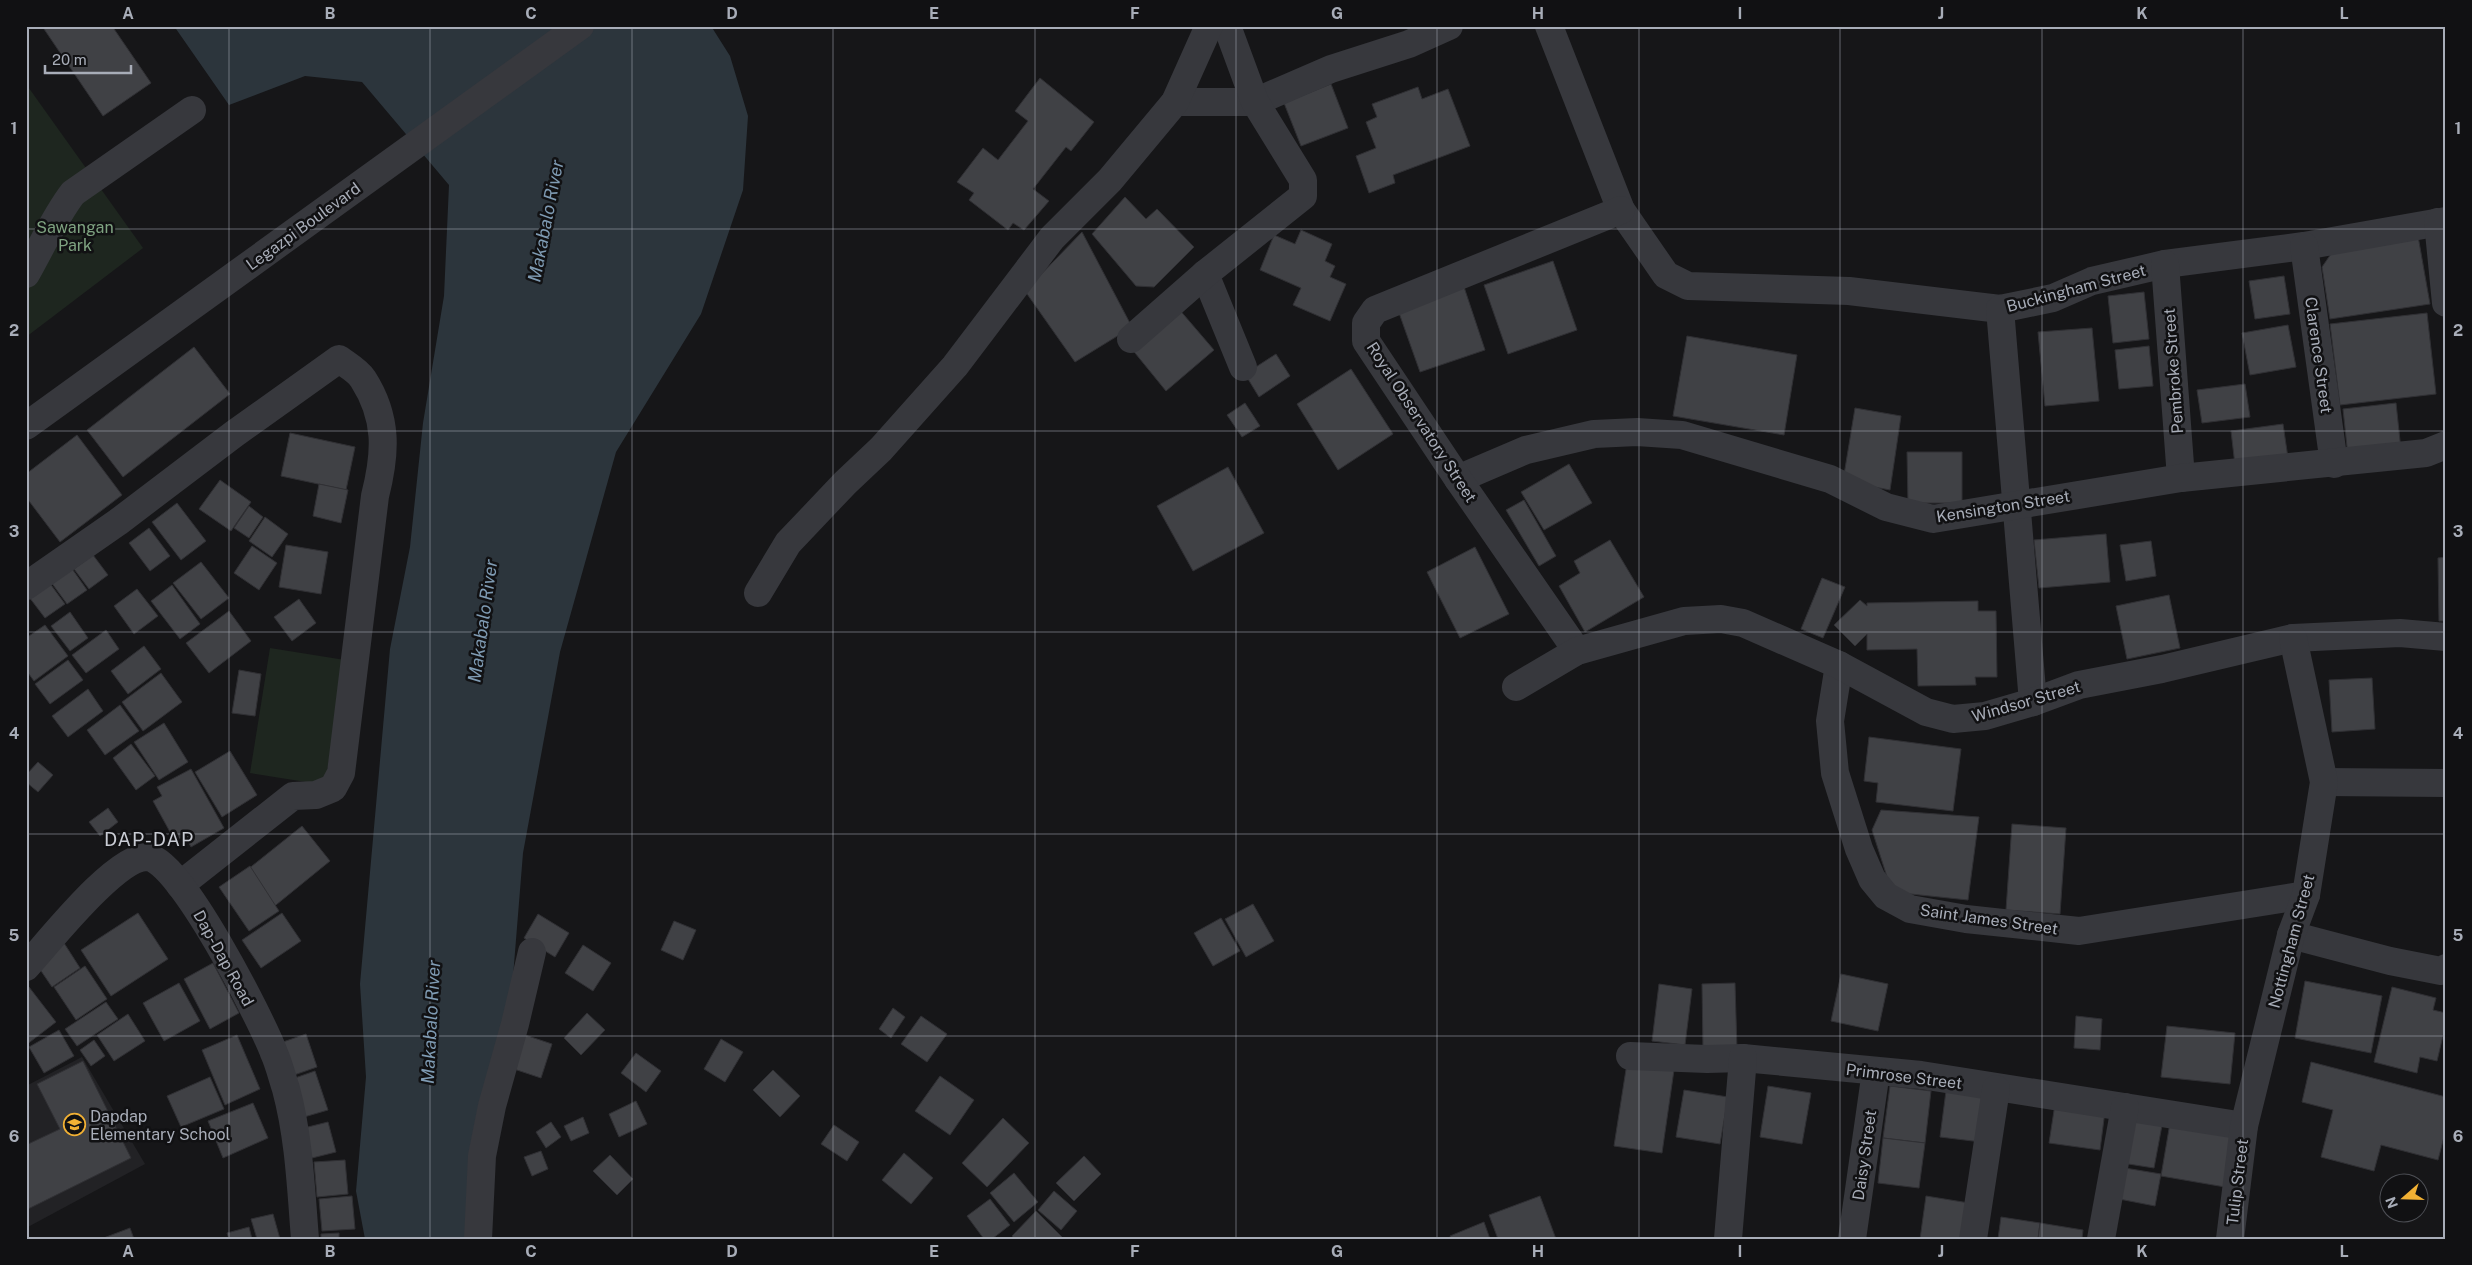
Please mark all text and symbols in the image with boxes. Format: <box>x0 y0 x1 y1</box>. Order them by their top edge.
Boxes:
text: A <box>122 4 134 23</box>
text: B <box>325 4 336 23</box>
text: C <box>525 4 537 23</box>
text: D <box>726 4 738 23</box>
text: E <box>929 4 939 23</box>
text: F <box>1130 4 1140 23</box>
text: G <box>1331 4 1343 23</box>
text: H <box>1532 4 1544 23</box>
text: I <box>1738 4 1742 23</box>
text: J <box>1938 4 1944 23</box>
text: K <box>2136 4 2148 23</box>
text: L <box>2339 4 2349 23</box>
scale bar <box>45 42 131 74</box>
text: 20 m <box>52 51 87 68</box>
text: 1 <box>11 119 17 138</box>
text: 1 <box>2455 119 2461 138</box>
water label: Makabalo River <box>523 158 568 284</box>
street label: Legazpi Boulevard <box>243 179 364 274</box>
park label: Sawangan Park <box>36 218 114 255</box>
street label: Buckingham Street <box>2004 261 2148 316</box>
street label: Clarence Street <box>2301 296 2336 414</box>
street label: Pembroke Street <box>2160 308 2187 434</box>
text: 2 <box>9 321 19 340</box>
text: 2 <box>2453 321 2463 340</box>
street label: Royal Observatory Street <box>1363 339 1481 506</box>
street label: Kensington Street <box>1935 487 2071 526</box>
text: 3 <box>9 522 19 541</box>
text: 3 <box>2453 522 2463 541</box>
water label: Makabalo River <box>463 558 502 684</box>
street label: Windsor Street <box>1970 677 2083 726</box>
text: 4 <box>9 724 20 743</box>
text: 4 <box>2453 724 2464 743</box>
district label: DAP-DAP <box>104 828 194 850</box>
street label: Nottingham Street <box>2264 872 2319 1010</box>
street label: Saint James Street <box>1919 900 2059 939</box>
street label: Dap-Dap Road <box>189 907 258 1010</box>
text: 5 <box>9 926 20 945</box>
text: 5 <box>2453 926 2464 945</box>
water label: Makabalo River <box>417 959 444 1084</box>
street label: Primrose Street <box>1845 1060 1963 1093</box>
place label: Dapdap Elementary School <box>90 1107 231 1144</box>
street label: Daisy Street <box>1849 1109 1880 1202</box>
school or university icon: Dapdap Elementary School <box>62 1113 86 1137</box>
text: 6 <box>9 1127 19 1146</box>
text: 6 <box>2453 1127 2463 1146</box>
street label: Tulip Street <box>2223 1138 2252 1226</box>
north arrow <box>2380 1172 2430 1222</box>
text: N <box>2382 1195 2401 1210</box>
text: A <box>122 1242 134 1261</box>
text: B <box>325 1242 336 1261</box>
text: C <box>525 1242 537 1261</box>
text: D <box>726 1242 738 1261</box>
text: E <box>929 1242 939 1261</box>
text: F <box>1130 1242 1140 1261</box>
text: G <box>1331 1242 1343 1261</box>
text: H <box>1532 1242 1544 1261</box>
text: I <box>1738 1242 1742 1261</box>
text: J <box>1938 1242 1944 1261</box>
text: K <box>2136 1242 2148 1261</box>
text: L <box>2339 1242 2349 1261</box>

